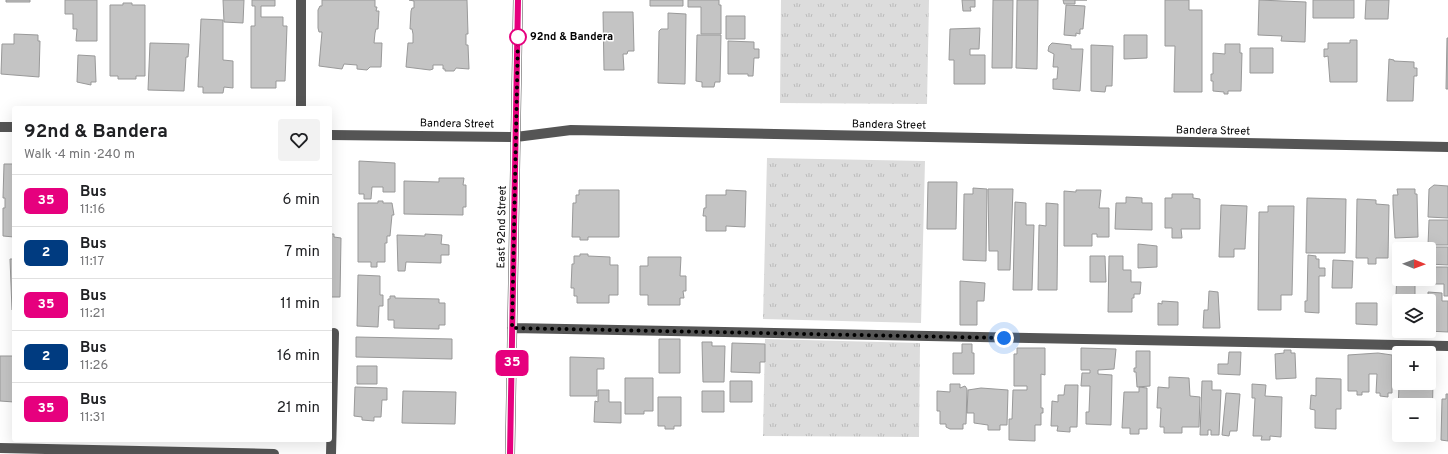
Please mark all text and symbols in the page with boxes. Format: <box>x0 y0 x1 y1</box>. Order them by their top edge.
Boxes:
marker: 92nd & Bandera <box>509 28 527 46</box>
place label: 92nd & Bandera <box>530 30 613 44</box>
street label: Bandera Street <box>420 116 494 132</box>
street label: Bandera Street <box>852 117 926 133</box>
button: heart <box>278 119 320 161</box>
text: 92nd & Bandera <box>24 120 168 144</box>
street label: Bandera Street <box>1176 123 1250 139</box>
text: Walk · 4 min · 240 m <box>24 147 135 163</box>
text: Bus <box>80 183 107 202</box>
street label: East 92nd Street <box>494 185 510 269</box>
text: 6 min <box>283 191 320 210</box>
text: 35 <box>38 192 54 209</box>
text: 11:16 <box>80 202 105 218</box>
text: Bus <box>80 235 107 254</box>
north arrow <box>1392 242 1436 286</box>
map controls <box>1392 242 1436 442</box>
text: 7 min <box>284 243 320 262</box>
text: 2 <box>42 244 50 261</box>
text: 11:17 <box>80 254 104 270</box>
text: Bus <box>80 287 107 306</box>
button: layers <box>1392 294 1436 338</box>
text: 11 min <box>280 295 320 314</box>
text: 35 <box>38 296 54 313</box>
text: 11:21 <box>80 306 105 322</box>
your location <box>994 328 1014 348</box>
text: Bus <box>80 339 107 358</box>
button: + <box>1392 346 1436 390</box>
text: 16 min <box>277 347 320 366</box>
text: 2 <box>42 348 50 365</box>
line badge: 35 <box>494 350 530 376</box>
text: 35 <box>504 354 520 371</box>
text: 11:26 <box>80 358 108 374</box>
text: Bus <box>80 391 107 410</box>
button: − <box>1392 398 1436 442</box>
text: 21 min <box>277 399 320 418</box>
text: 35 <box>38 400 54 417</box>
text: 11:31 <box>80 410 105 426</box>

